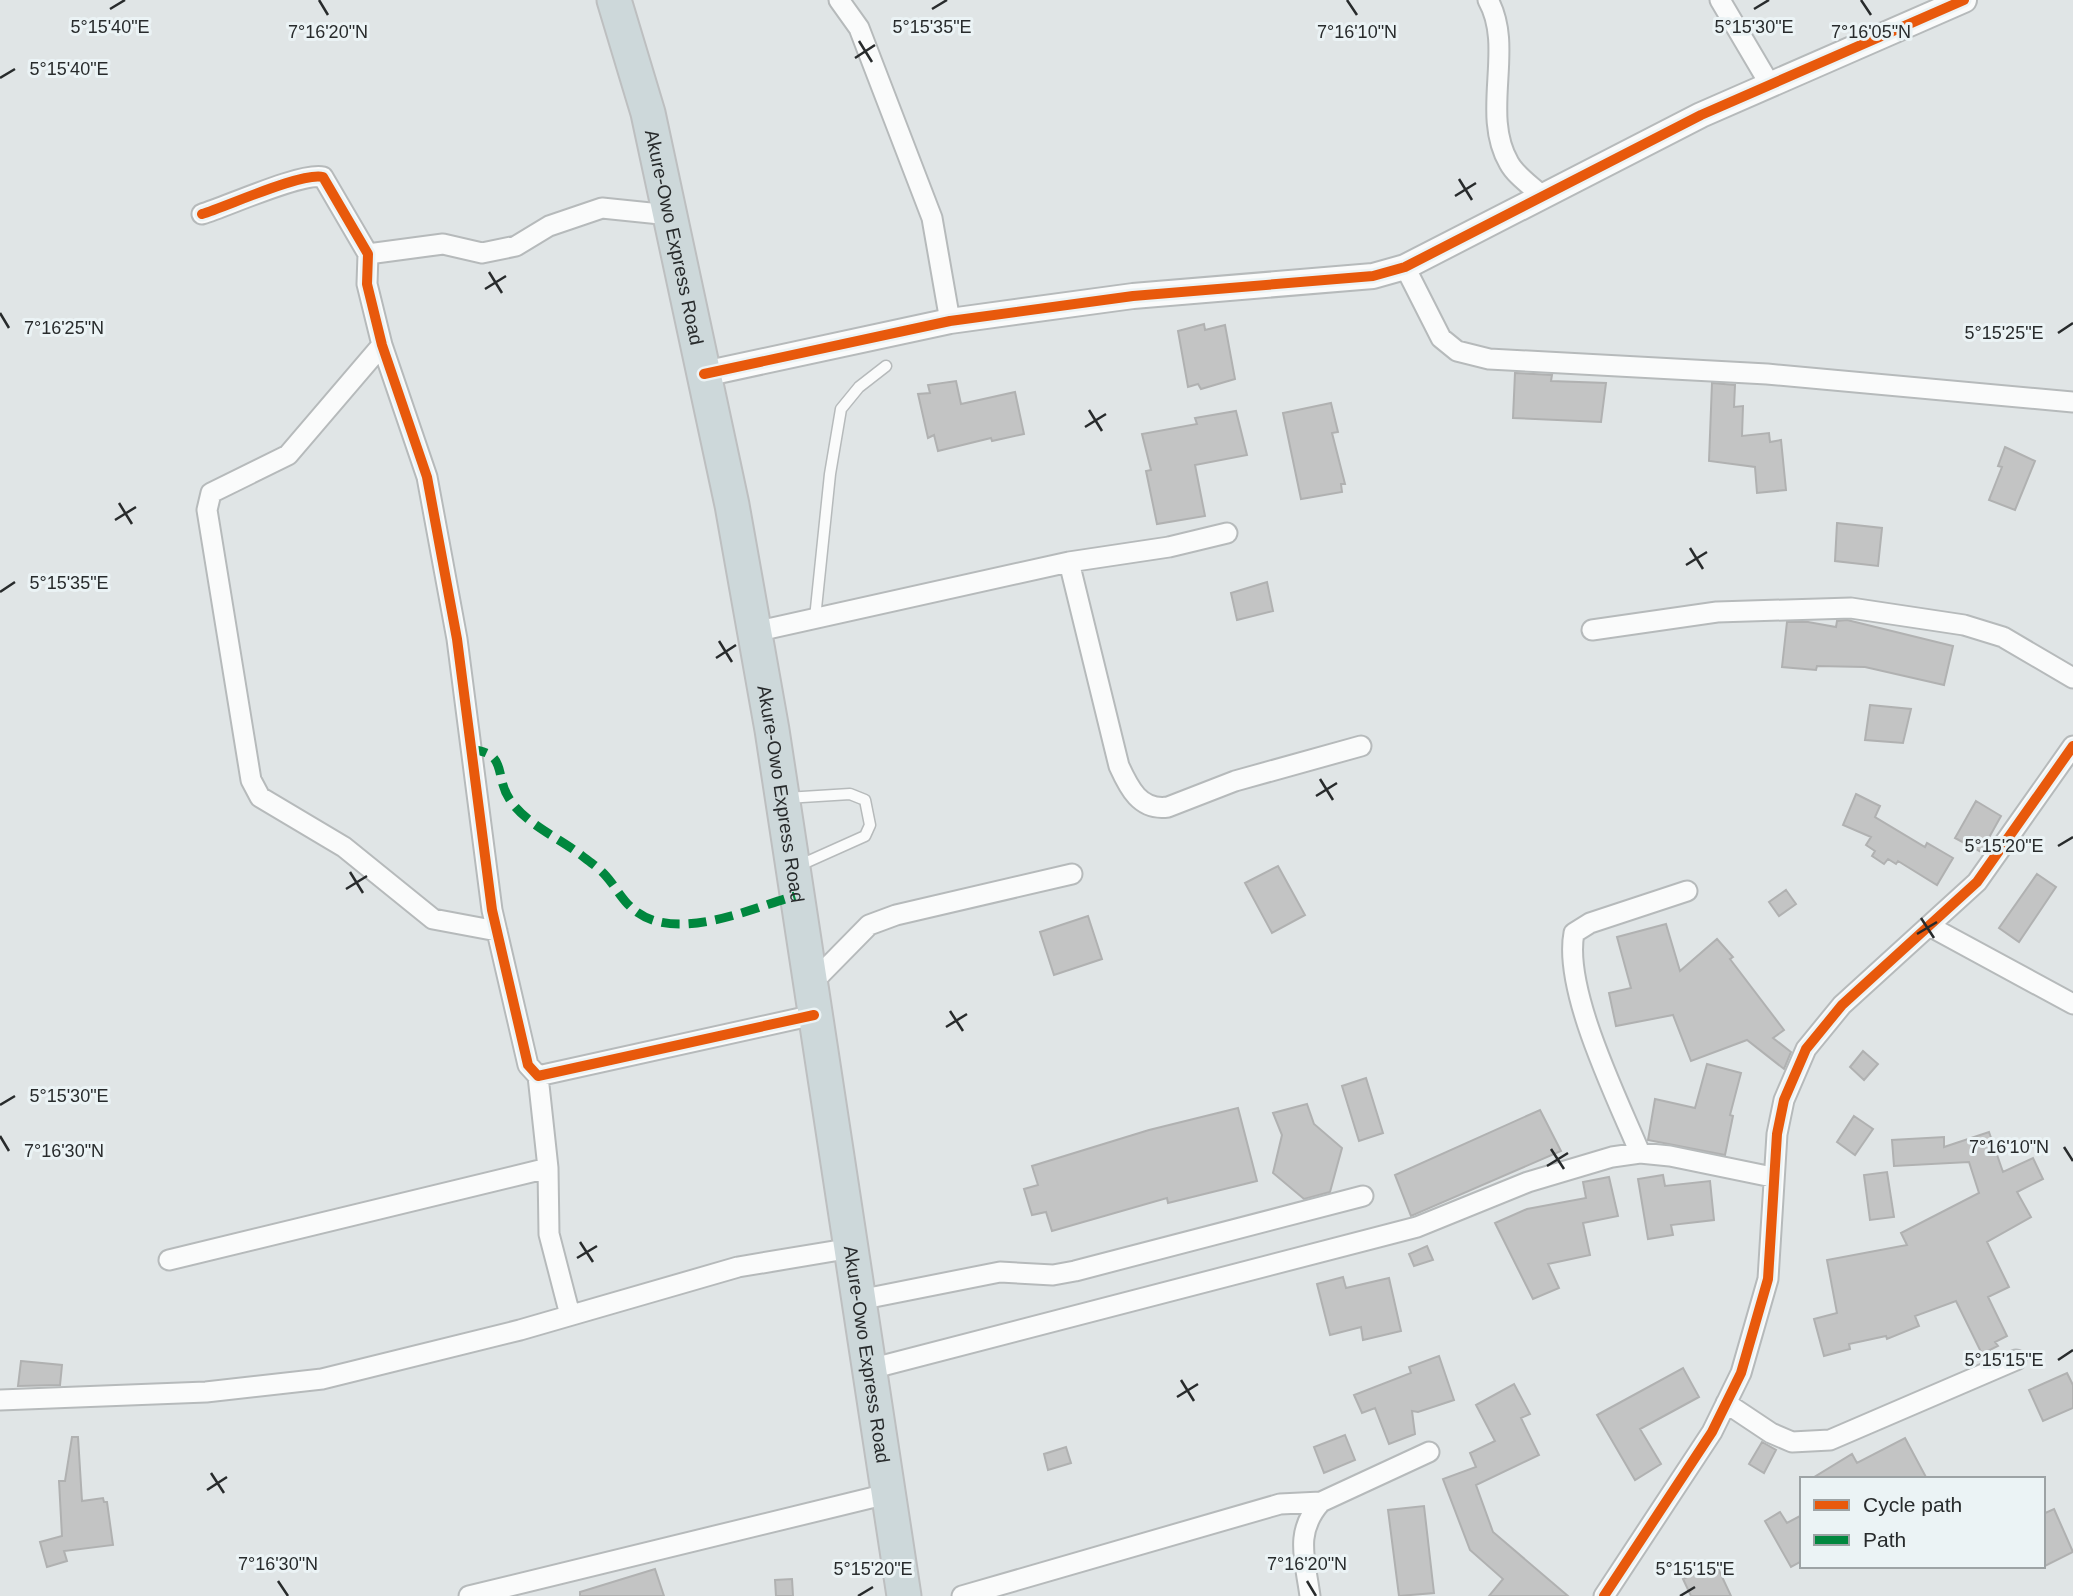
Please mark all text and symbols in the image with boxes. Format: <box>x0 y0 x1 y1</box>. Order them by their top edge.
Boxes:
text: 5°15'40"E <box>70 17 150 37</box>
text: 5°15'35"E <box>892 17 972 37</box>
text: 5°15'30"E <box>1714 17 1794 37</box>
text: 7°16'20"N <box>288 22 368 42</box>
text: 7°16'10"N <box>1317 22 1397 42</box>
text: 7°16'05"N <box>1831 22 1911 42</box>
text: 5°15'40"E <box>29 59 109 79</box>
street label: Akure-Owo Express Road <box>641 128 708 347</box>
text: 7°16'25"N <box>24 318 104 338</box>
text: 5°15'25"E <box>1964 323 2044 343</box>
text: 5°15'35"E <box>29 573 109 593</box>
street label: Akure-Owo Express Road <box>754 684 809 904</box>
text: 5°15'20"E <box>1964 836 2044 856</box>
text: 5°15'30"E <box>29 1086 109 1106</box>
text: 7°16'10"N <box>1969 1137 2049 1157</box>
text: 7°16'30"N <box>24 1141 104 1161</box>
street label: Akure-Owo Express Road <box>840 1244 894 1465</box>
text: 5°15'15"E <box>1964 1350 2044 1370</box>
legend <box>1800 1477 2045 1568</box>
text: Cycle path <box>1863 1493 1962 1516</box>
text: Path <box>1863 1528 1906 1551</box>
text: 7°16'30"N <box>238 1554 318 1574</box>
text: 7°16'20"N <box>1267 1554 1347 1574</box>
text: 5°15'20"E <box>833 1559 913 1579</box>
text: 5°15'15"E <box>1655 1559 1735 1579</box>

